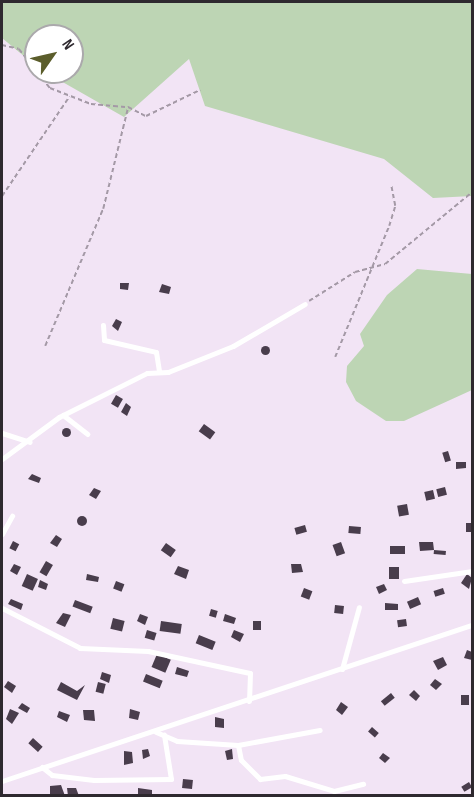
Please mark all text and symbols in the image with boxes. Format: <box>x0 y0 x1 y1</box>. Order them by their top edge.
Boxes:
north arrow <box>24 24 84 84</box>
text: N <box>57 36 78 54</box>

